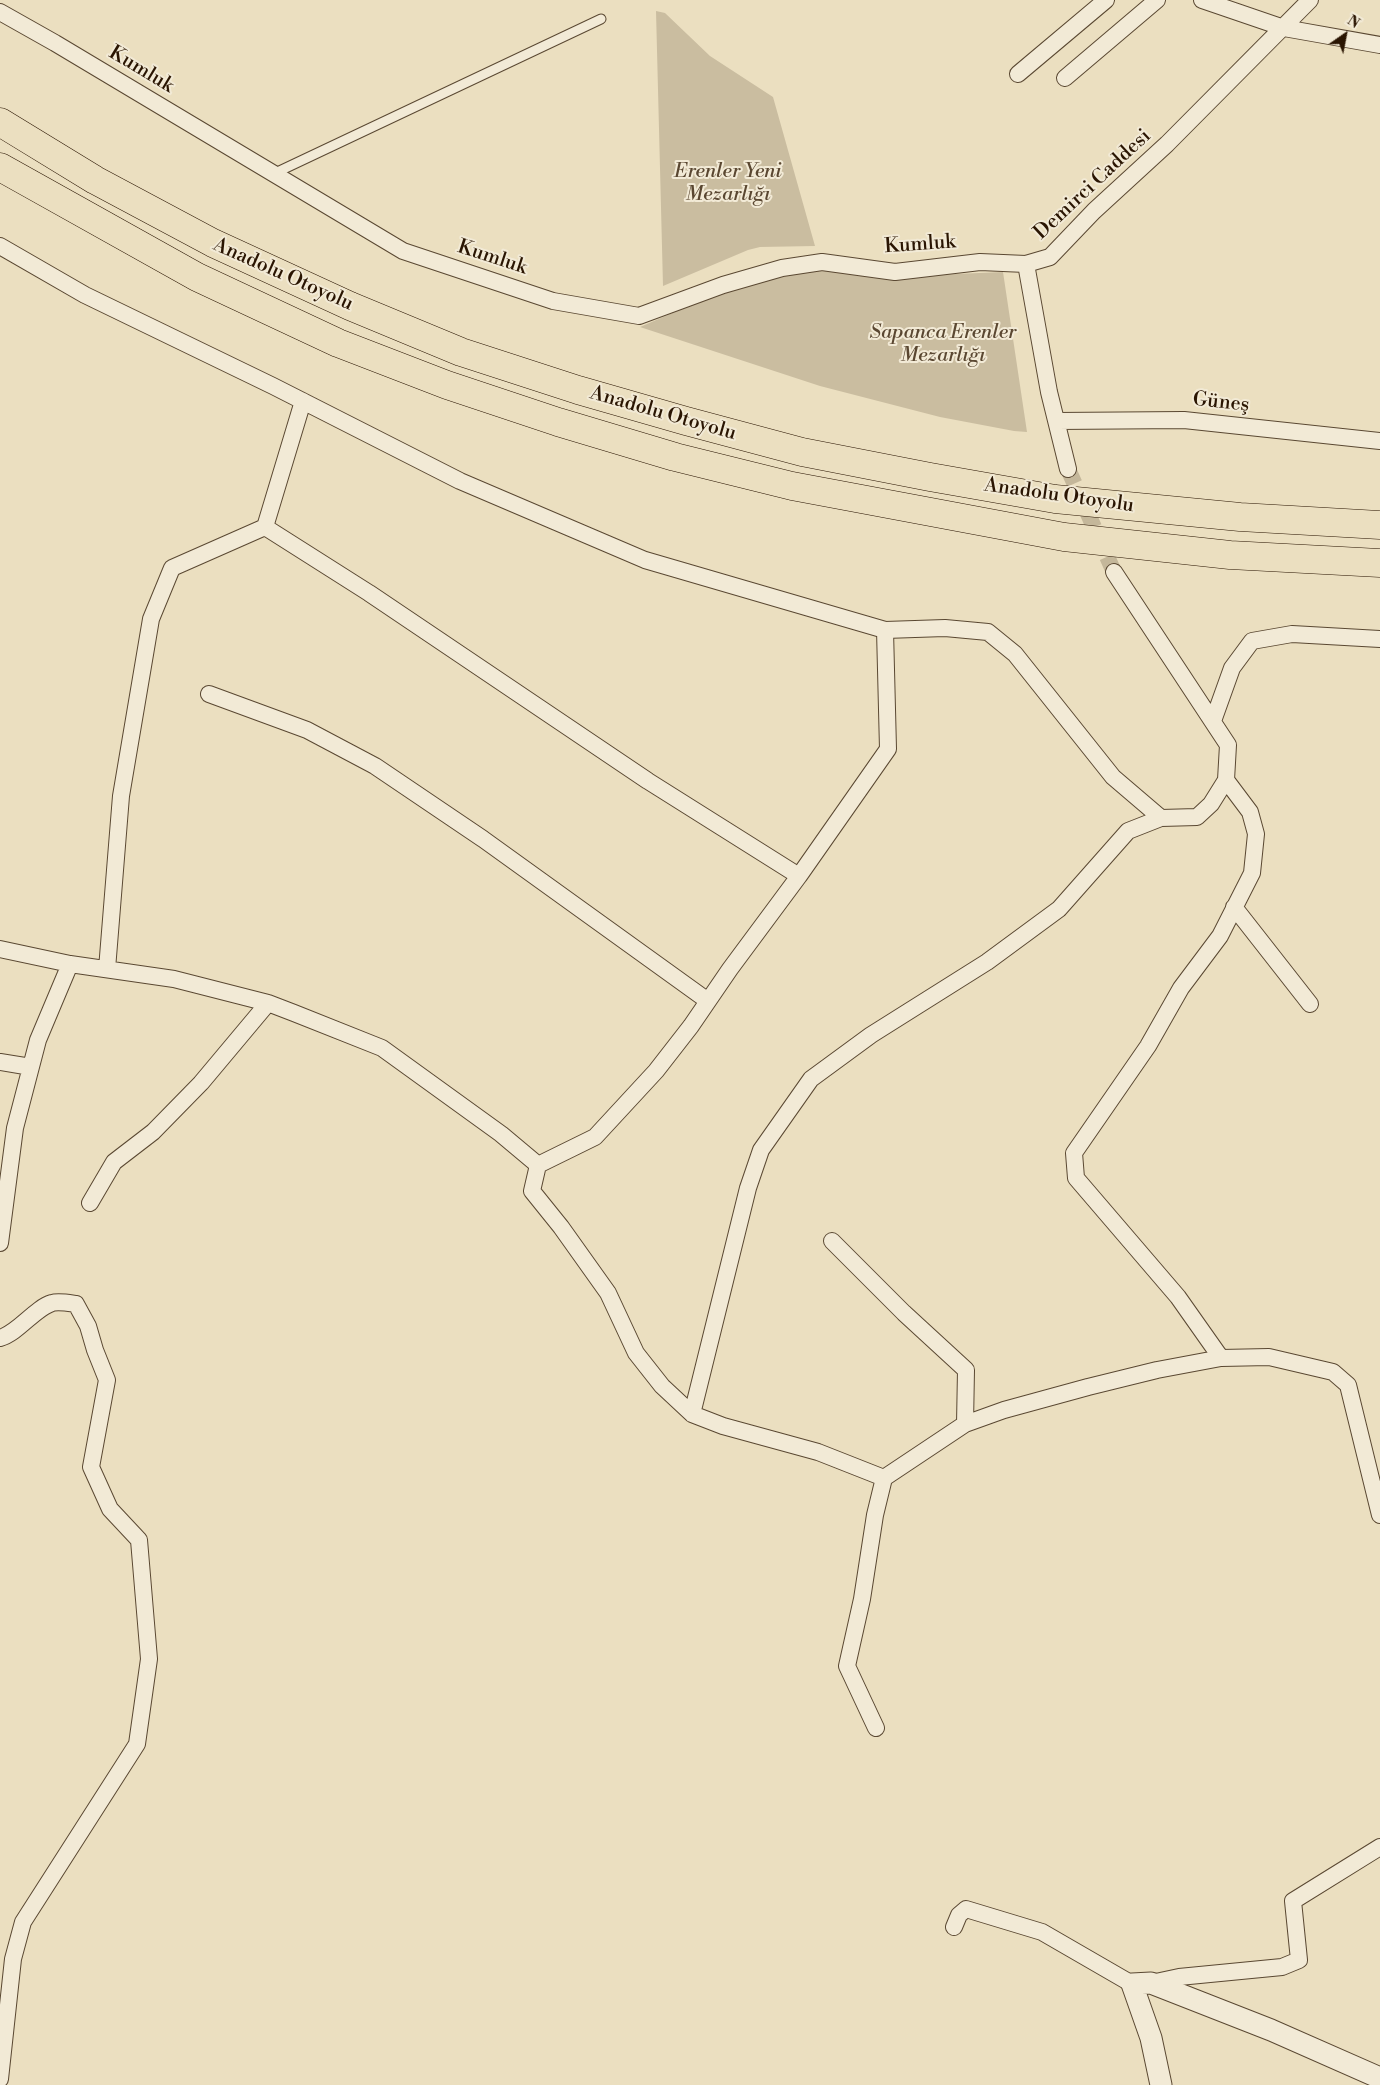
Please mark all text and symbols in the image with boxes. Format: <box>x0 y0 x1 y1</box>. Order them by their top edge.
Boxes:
north arrow <box>1320 10 1370 60</box>
text: N <box>1344 12 1363 33</box>
street label: Kumluk <box>104 41 178 99</box>
street label: Demirci Caddesi <box>1030 125 1156 245</box>
park label: Erenler Yeni Mezarlığı <box>674 160 782 207</box>
street label: Kumluk <box>883 231 957 259</box>
street label: Anadolu Otoyolu <box>209 233 357 317</box>
street label: Kumluk <box>454 236 530 280</box>
park label: Sapanca Erenler Mezarlığı <box>869 321 1017 368</box>
street label: Anadolu Otoyolu <box>587 382 739 446</box>
street label: Güneş <box>1191 388 1251 418</box>
street label: Anadolu Otoyolu <box>983 474 1135 518</box>

